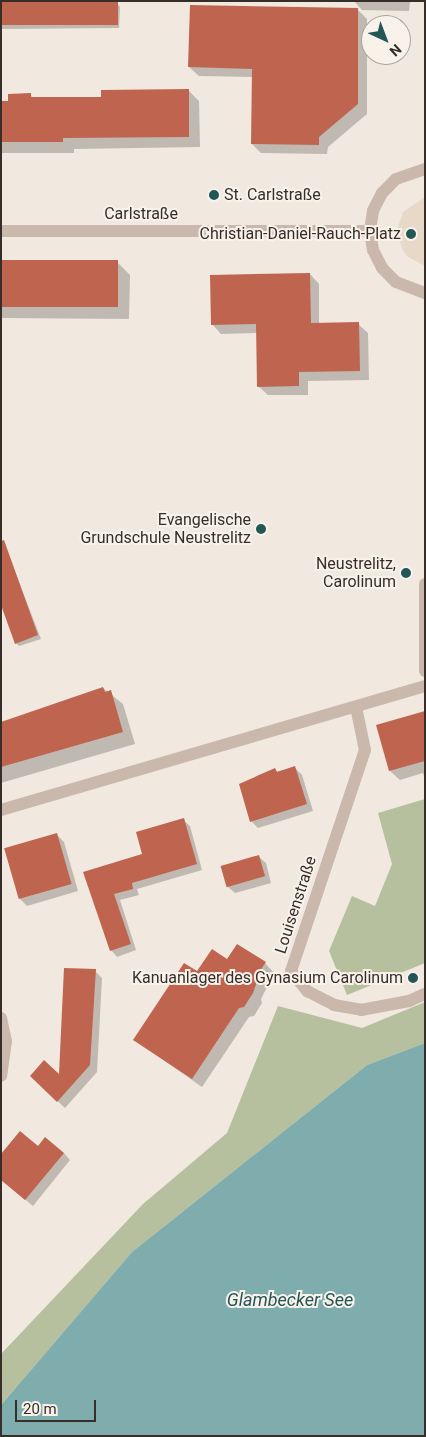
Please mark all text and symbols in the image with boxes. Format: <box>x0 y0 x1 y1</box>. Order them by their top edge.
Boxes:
north arrow <box>361 15 411 65</box>
text: N <box>386 41 405 59</box>
place label: St. Carlstraße <box>224 185 321 205</box>
marker: St. Carlstraße <box>208 189 220 201</box>
street label: Carlstraße <box>104 204 178 224</box>
place label: Christian-Daniel-Rauch-Platz <box>200 224 401 244</box>
marker: Christian-Daniel-Rauch-Platz <box>405 228 417 240</box>
place label: Evangelische Grundschule Neustrelitz <box>80 510 251 548</box>
marker: Evangelische Grundschule Neustrelitz <box>255 523 267 535</box>
place label: Neustrelitz, Carolinum <box>316 554 396 592</box>
marker: Neustrelitz, Carolinum <box>400 567 412 579</box>
street label: Louisenstraße <box>271 854 321 956</box>
place label: Kanuanlager des Gynasium Carolinum <box>132 968 403 988</box>
marker: Kanuanlager des Gynasium Carolinum <box>407 972 419 984</box>
water label: Glambecker See <box>227 1289 353 1311</box>
scale bar <box>18 1390 99 1422</box>
text: 20 m <box>23 1400 57 1418</box>

